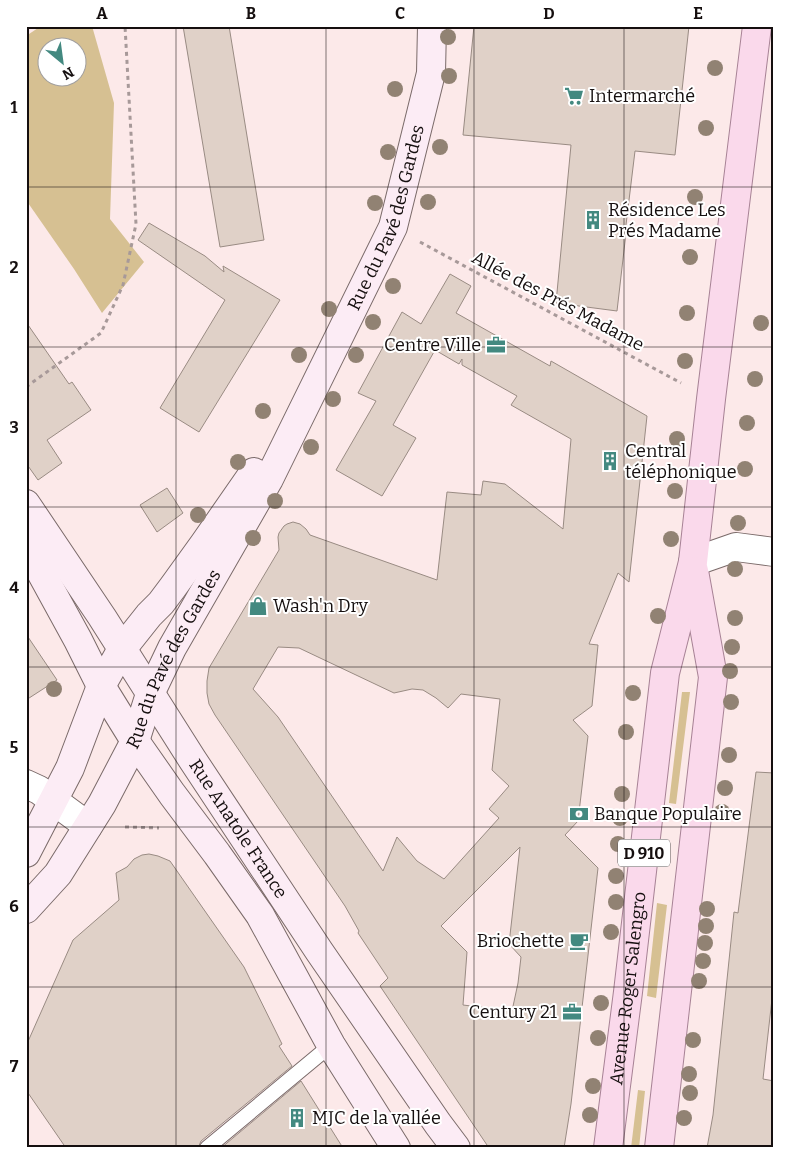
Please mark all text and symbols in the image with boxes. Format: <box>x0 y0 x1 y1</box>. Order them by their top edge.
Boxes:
text: A <box>96 4 108 23</box>
text: B <box>246 4 256 23</box>
text: C <box>395 4 405 23</box>
text: D <box>543 4 555 23</box>
text: E <box>693 4 703 23</box>
north arrow <box>38 38 88 88</box>
text: N <box>59 63 77 83</box>
supermarket icon: Intermarché <box>563 85 585 107</box>
place label: Intermarché <box>589 85 695 107</box>
text: 1 <box>11 98 18 117</box>
street label: Rue du Pavé des Gardes <box>343 123 429 314</box>
place label: Résidence Les Prés Madame <box>608 199 726 242</box>
building icon: Résidence Les Prés Madame <box>582 209 604 231</box>
street label: Allée des Prés Madame <box>468 246 648 356</box>
text: 2 <box>9 258 19 277</box>
place label: Centre Ville <box>384 334 481 356</box>
office icon: Centre Ville <box>485 334 507 356</box>
text: 3 <box>9 418 19 437</box>
place label: Central téléphonique <box>625 440 737 483</box>
building icon: Central téléphonique <box>599 450 621 472</box>
street label: Rue du Pavé des Gardes <box>122 566 226 753</box>
text: 4 <box>9 578 19 597</box>
shop icon: Wash'n Dry <box>247 595 269 617</box>
place label: Wash'n Dry <box>273 595 369 617</box>
text: 5 <box>10 738 19 757</box>
street label: Rue Anatole France <box>184 755 292 903</box>
bank icon: Banque Populaire <box>568 803 590 825</box>
place label: Banque Populaire <box>594 803 742 825</box>
road number: D 910 <box>618 840 670 866</box>
street label: Avenue Roger Salengro <box>605 890 651 1086</box>
text: 6 <box>9 897 19 916</box>
place label: Briochette <box>477 930 564 952</box>
cafe icon: Briochette <box>568 930 590 952</box>
place label: Century 21 <box>469 1001 558 1023</box>
office icon: Century 21 <box>561 1001 583 1023</box>
text: 7 <box>10 1057 19 1076</box>
building icon: MJC de la vallée <box>286 1107 308 1129</box>
place label: MJC de la vallée <box>312 1107 441 1129</box>

